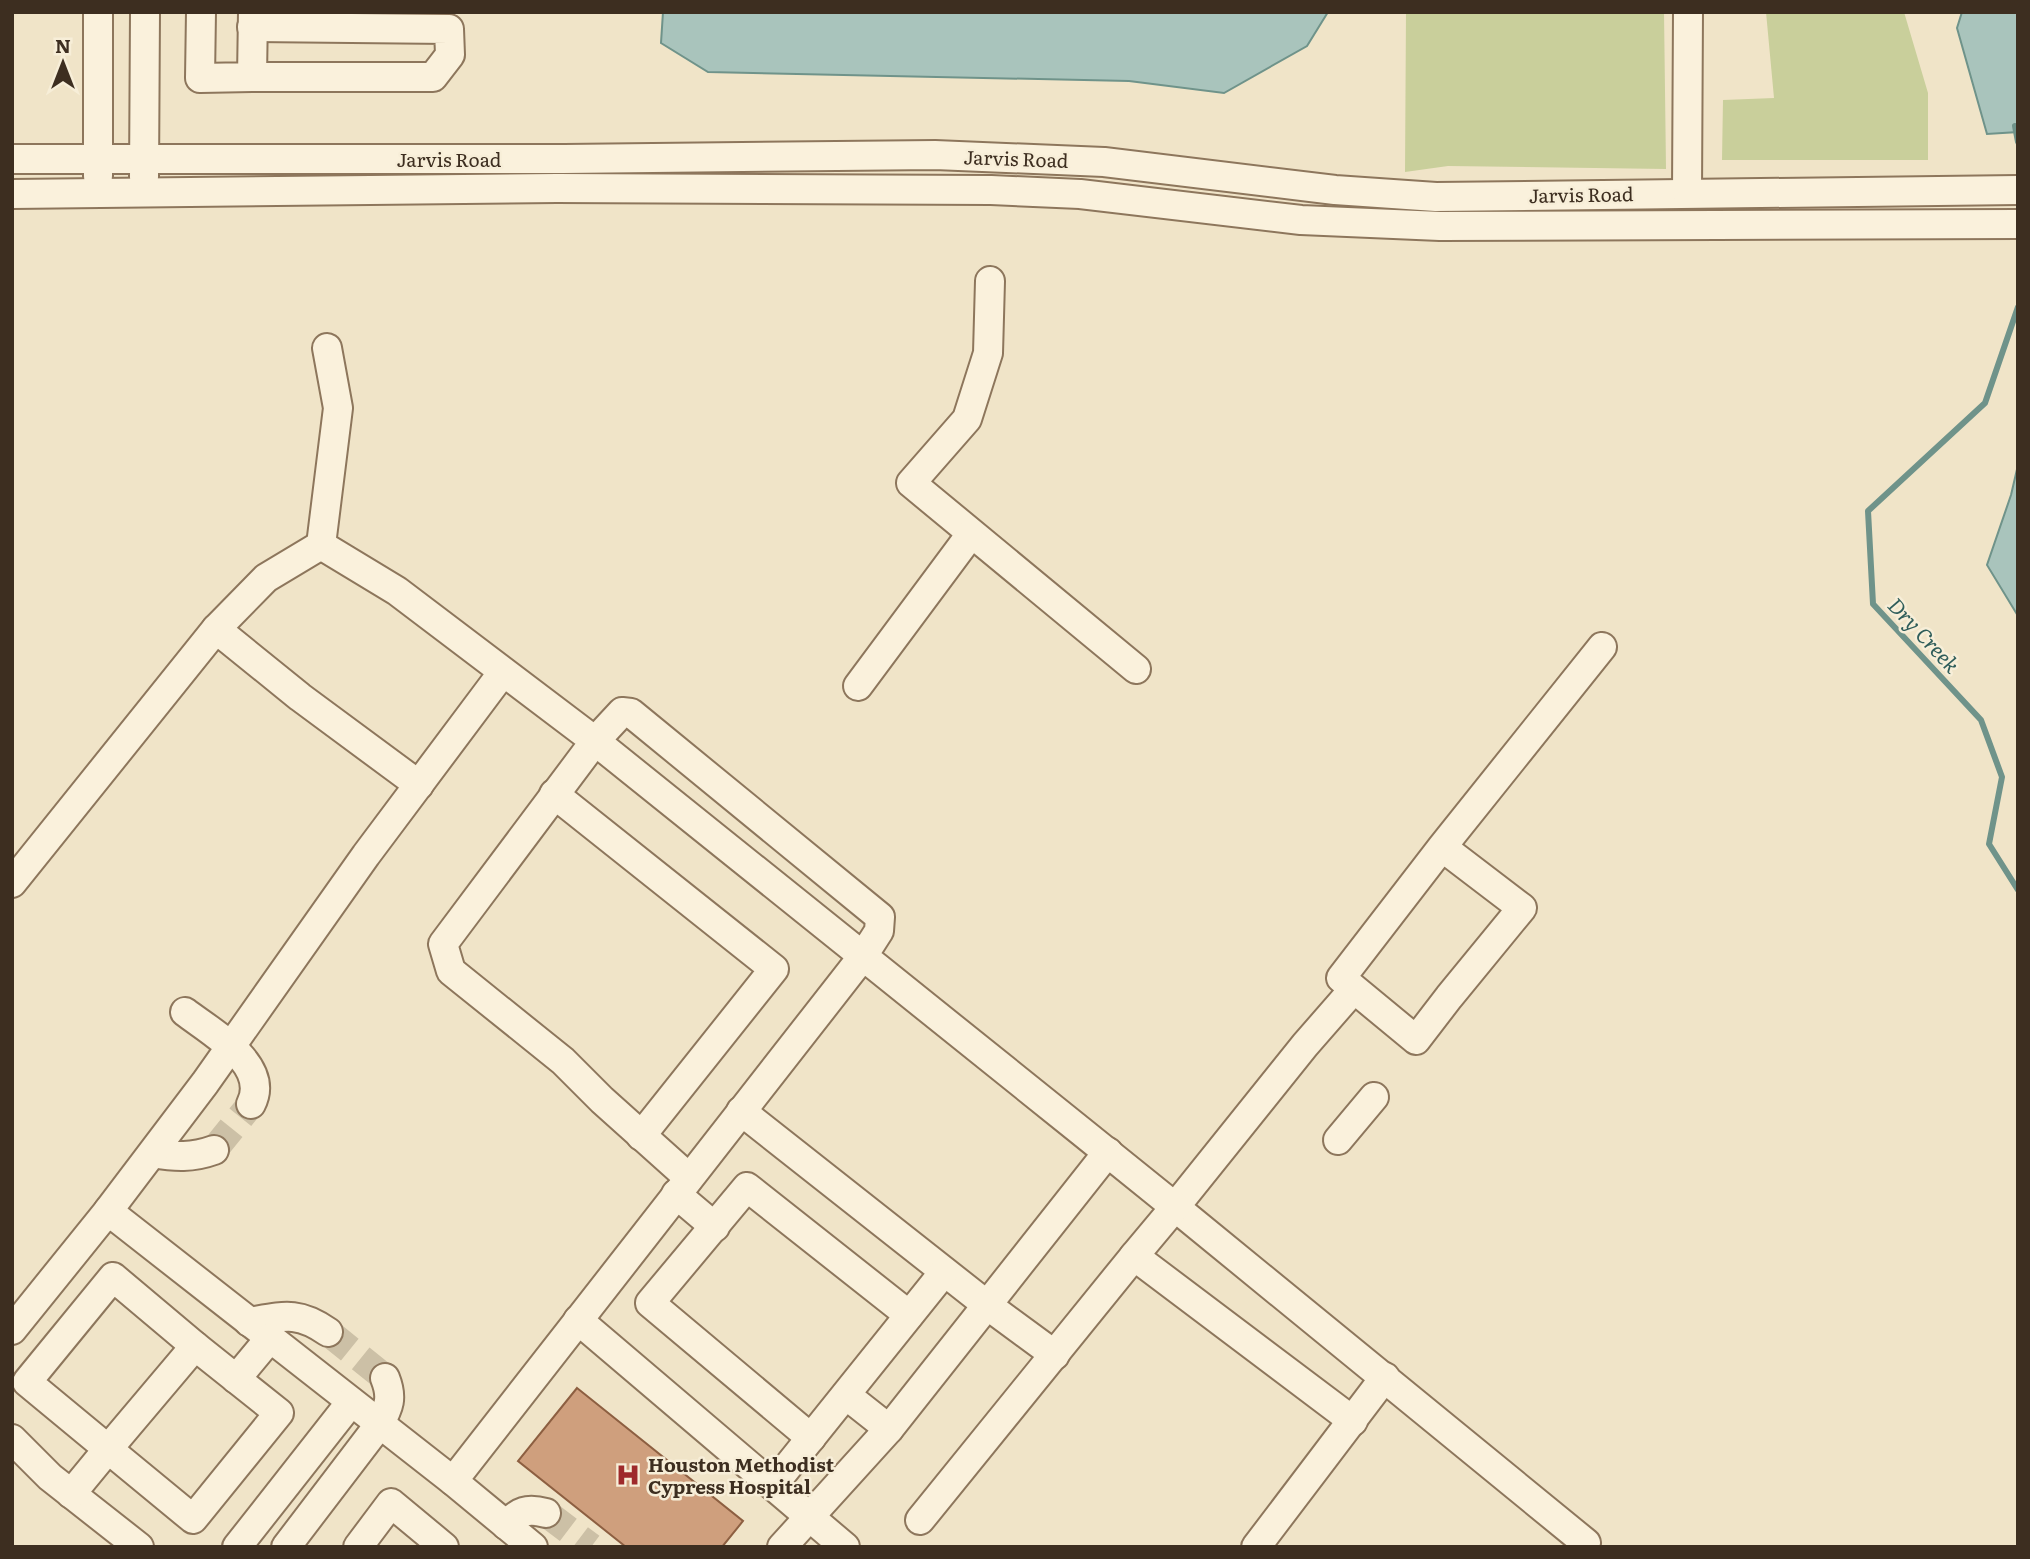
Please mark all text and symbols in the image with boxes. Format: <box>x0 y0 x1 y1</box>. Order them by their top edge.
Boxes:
north arrow <box>28 28 98 98</box>
text: N <box>55 31 71 59</box>
street label: Jarvis Road <box>963 142 1069 174</box>
street label: Jarvis Road <box>397 145 502 173</box>
street label: Jarvis Road <box>1528 179 1634 209</box>
water label: Dry Creek <box>1882 589 1968 679</box>
place label: Houston Methodist Cypress Hospital <box>648 1450 835 1500</box>
hospital icon: Houston Methodist Cypress Hospital <box>614 1461 642 1489</box>

